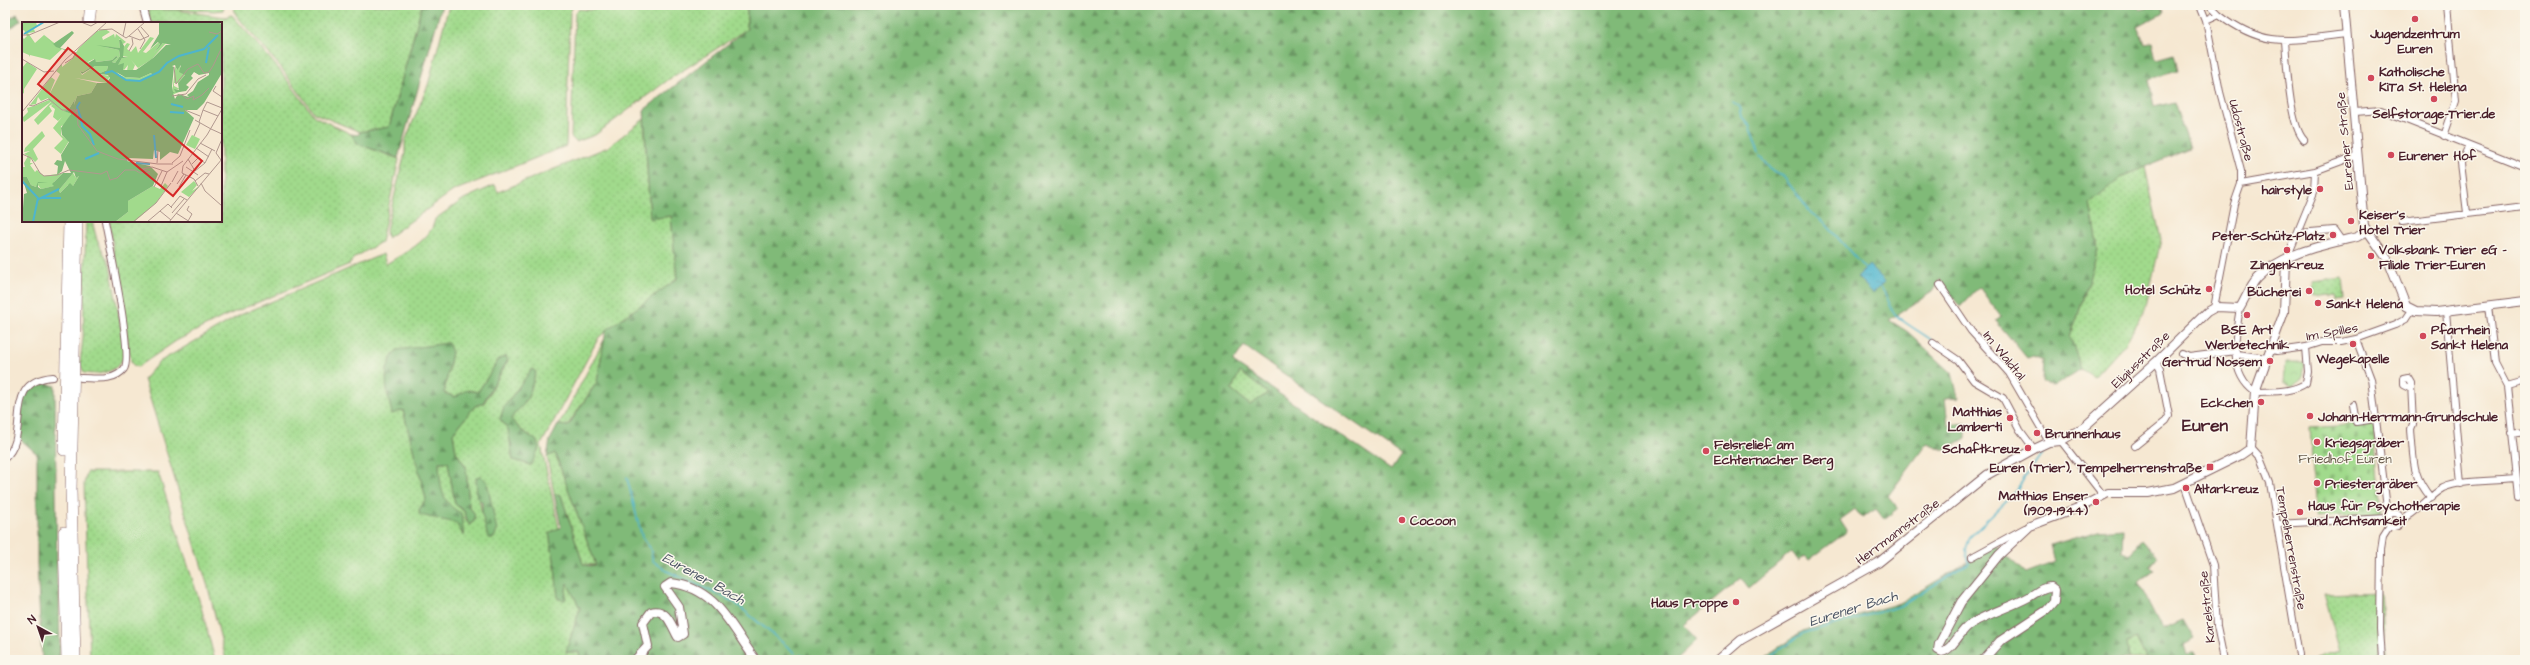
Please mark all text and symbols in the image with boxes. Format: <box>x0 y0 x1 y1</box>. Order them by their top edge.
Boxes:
marker: Jugendzentrum Euren <box>2410 14 2420 24</box>
inset map <box>22 22 222 222</box>
place label: Jugendzentrum Euren <box>2369 25 2461 58</box>
place label: Katholische KiTa St. Helena <box>2379 63 2467 96</box>
marker: Katholische KiTa St. Helena <box>2366 73 2376 83</box>
street label: Eurener Straße <box>2332 91 2358 191</box>
marker: Selfstorage-Trier.de <box>2429 94 2439 104</box>
street label: Udostraße <box>2224 97 2258 163</box>
place label: Selfstorage-Trier.de <box>2372 105 2495 125</box>
place label: Eurener Hof <box>2399 147 2478 165</box>
marker: Eurener Hof <box>2386 150 2396 160</box>
place label: hairstyle <box>2262 181 2312 200</box>
marker: hairstyle <box>2315 184 2325 194</box>
place label: Keiser's Hotel Trier <box>2359 206 2426 239</box>
marker: Keiser's Hotel Trier <box>2346 216 2356 226</box>
place label: Peter-Schütz-Platz <box>2212 227 2326 245</box>
marker: Peter-Schütz-Platz <box>2328 230 2338 240</box>
place label: Volksbank Trier eG - Filiale Trier-Euren <box>2378 241 2508 274</box>
marker: Zingenkreuz <box>2282 245 2292 255</box>
marker: Volksbank Trier eG - Filiale Trier-Euren <box>2366 251 2376 261</box>
place label: Zingenkreuz <box>2250 256 2325 276</box>
place label: Hotel Schütz <box>2125 281 2202 299</box>
place label: Bücherei <box>2247 283 2302 301</box>
marker: Hotel Schütz <box>2204 284 2214 294</box>
marker: Bücherei <box>2304 286 2314 296</box>
place label: Sankt Helena <box>2325 295 2403 313</box>
marker: Sankt Helena <box>2313 298 2323 308</box>
marker: BSE Art Werbetechnik <box>2242 310 2252 320</box>
street label: Im Spilles <box>2305 318 2360 345</box>
place label: BSE Art Werbetechnik <box>2204 321 2290 354</box>
place label: Pfarrhein Sankt Helena <box>2430 321 2508 354</box>
street label: Im Waldtal <box>1979 327 2030 384</box>
street label: Eligiusstraße <box>2107 327 2175 393</box>
marker: Pfarrhein Sankt Helena <box>2418 331 2428 341</box>
marker: Wegekapelle <box>2348 339 2358 349</box>
place label: Wegekapelle <box>2316 350 2390 370</box>
place label: Gertrud Nossem <box>2162 353 2263 371</box>
marker: Gertrud Nossem <box>2265 356 2275 366</box>
place label: Eckchen <box>2201 394 2253 412</box>
marker: Eckchen <box>2256 397 2266 407</box>
place label: Matthias Lamberti <box>1948 403 2003 436</box>
place label: Johann-Herrmann-Grundschule <box>2317 408 2498 426</box>
marker: Johann-Herrmann-Grundschule <box>2305 411 2315 421</box>
marker: Matthias Lamberti <box>2005 413 2015 423</box>
district label: Euren <box>2182 414 2228 438</box>
place label: Brunnenhaus <box>2045 425 2121 443</box>
marker: Brunnenhaus <box>2032 428 2042 438</box>
place label: Kriegsgräber <box>2325 434 2405 454</box>
place label: Felsrelief am Echternacher Berg <box>1714 436 1833 471</box>
marker: Kriegsgräber <box>2312 437 2322 447</box>
place label: Schaftkreuz <box>1941 440 2021 458</box>
marker: Schaftkreuz <box>2023 443 2033 453</box>
marker: Felsrelief am Echternacher Berg <box>1701 446 1711 456</box>
park label: Friedhof Euren <box>2298 450 2392 468</box>
place label: Euren (Trier), Tempelherrenstraße <box>1990 459 2202 478</box>
marker: Euren (Trier), Tempelherrenstraße <box>2205 462 2215 472</box>
place label: Priestergräber <box>2325 475 2418 495</box>
marker: Priestergräber <box>2312 478 2322 488</box>
place label: Altarkreuz <box>2194 480 2259 498</box>
marker: Altarkreuz <box>2181 483 2191 493</box>
street label: Tempelherrenstraße <box>2271 485 2311 611</box>
place label: Matthias Enser (1909-1944) <box>1998 487 2089 520</box>
street label: Herrmannstraße <box>1852 494 1943 569</box>
marker: Matthias Enser (1909-1944) <box>2091 497 2101 507</box>
place label: Haus für Psychotherapie und Achtsamkeit <box>2307 497 2460 530</box>
marker: Haus für Psychotherapie und Achtsamkeit <box>2295 507 2305 517</box>
place label: Cocoon <box>1410 512 1456 530</box>
marker: Cocoon <box>1397 515 1407 525</box>
water label: Eurener Bach <box>659 548 749 610</box>
street label: Karelstraße <box>2194 570 2220 644</box>
water label: Eurener Bach <box>1807 586 1901 632</box>
place label: Haus Proppe <box>1651 594 1728 613</box>
marker: Haus Proppe <box>1731 597 1741 607</box>
north arrow <box>18 607 58 647</box>
text: N <box>24 612 39 628</box>

